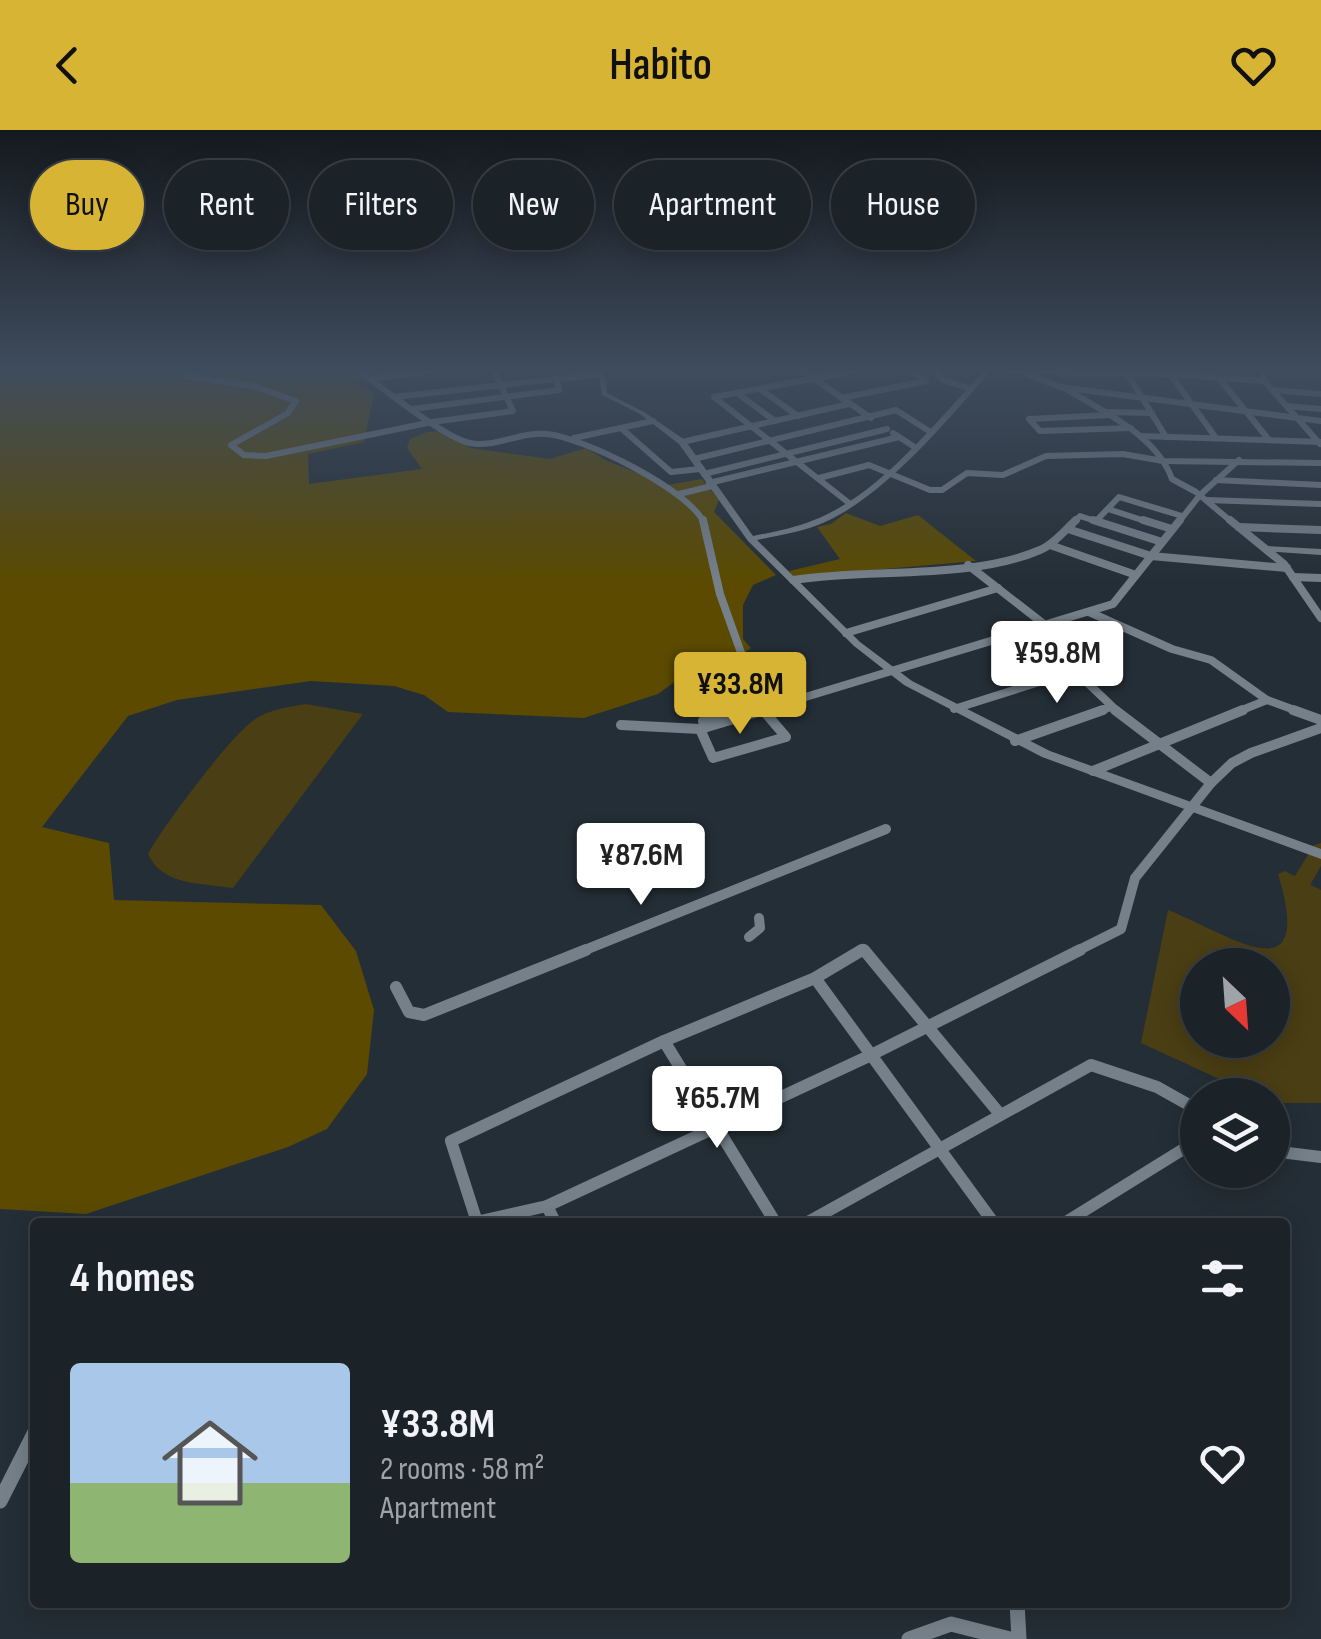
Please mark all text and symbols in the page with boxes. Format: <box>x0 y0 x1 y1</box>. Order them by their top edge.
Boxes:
icon: back <box>40 38 95 93</box>
text: Habito <box>609 38 712 93</box>
icon: heart <box>1226 38 1281 93</box>
chip: Buy <box>30 160 144 250</box>
chip: Rent <box>164 160 289 250</box>
chip: Filters <box>309 160 453 250</box>
chip: New <box>473 160 594 250</box>
chip: Apartment <box>614 160 811 250</box>
chip: House <box>831 160 975 250</box>
pin: ¥59.8M <box>976 621 1138 706</box>
text: ¥59.8M <box>1013 634 1101 673</box>
pin: ¥33.8M <box>659 652 821 737</box>
text: ¥33.8M <box>696 665 784 704</box>
pin: ¥87.6M <box>560 823 722 908</box>
text: ¥87.6M <box>599 836 683 875</box>
north arrow <box>1180 948 1290 1058</box>
map controls <box>1180 948 1290 1188</box>
pin: ¥65.7M <box>636 1066 798 1151</box>
button: layers <box>1180 1078 1290 1188</box>
text: ¥65.7M <box>674 1079 760 1118</box>
icon: filters <box>1195 1251 1250 1306</box>
text: 4 homes <box>70 1253 195 1304</box>
text: ¥33.8M <box>380 1399 495 1450</box>
icon: home <box>150 1403 270 1523</box>
icon: heart <box>1195 1436 1250 1491</box>
text: 2 rooms · 58 m² <box>380 1450 545 1489</box>
text: Apartment <box>380 1489 496 1528</box>

